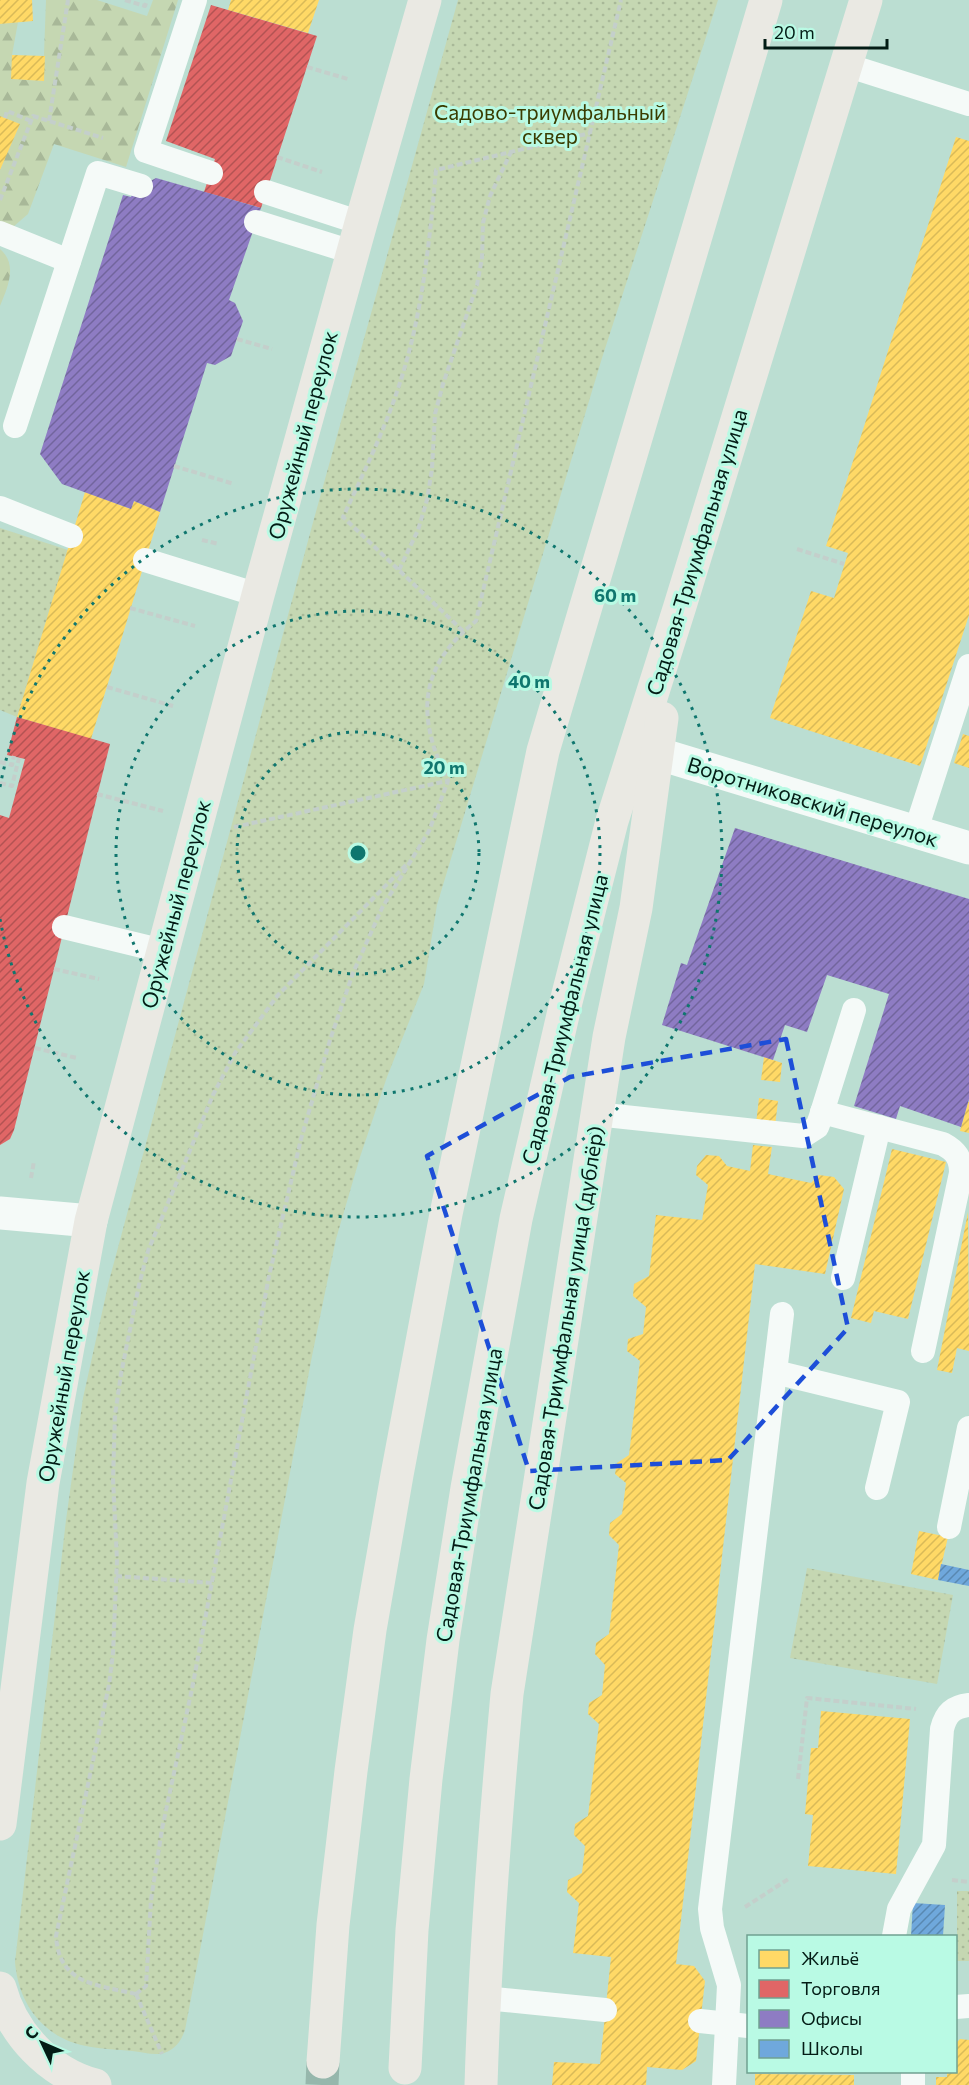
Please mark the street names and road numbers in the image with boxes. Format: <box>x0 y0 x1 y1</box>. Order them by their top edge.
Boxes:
street label: Оружейный переулок <box>262 328 342 542</box>
street label: Садовая-Триумфальная улица <box>640 406 752 698</box>
street label: Воротниковский переулок <box>685 751 941 851</box>
street label: Оружейный переулок <box>135 797 215 1011</box>
street label: Садовая-Триумфальная улица <box>516 871 612 1167</box>
street label: Садовая-Триумфальная улица (дублёр) <box>522 1124 608 1512</box>
street label: Оружейный переулок <box>32 1268 94 1484</box>
street label: Садовая-Триумфальная улица <box>430 1346 506 1644</box>

